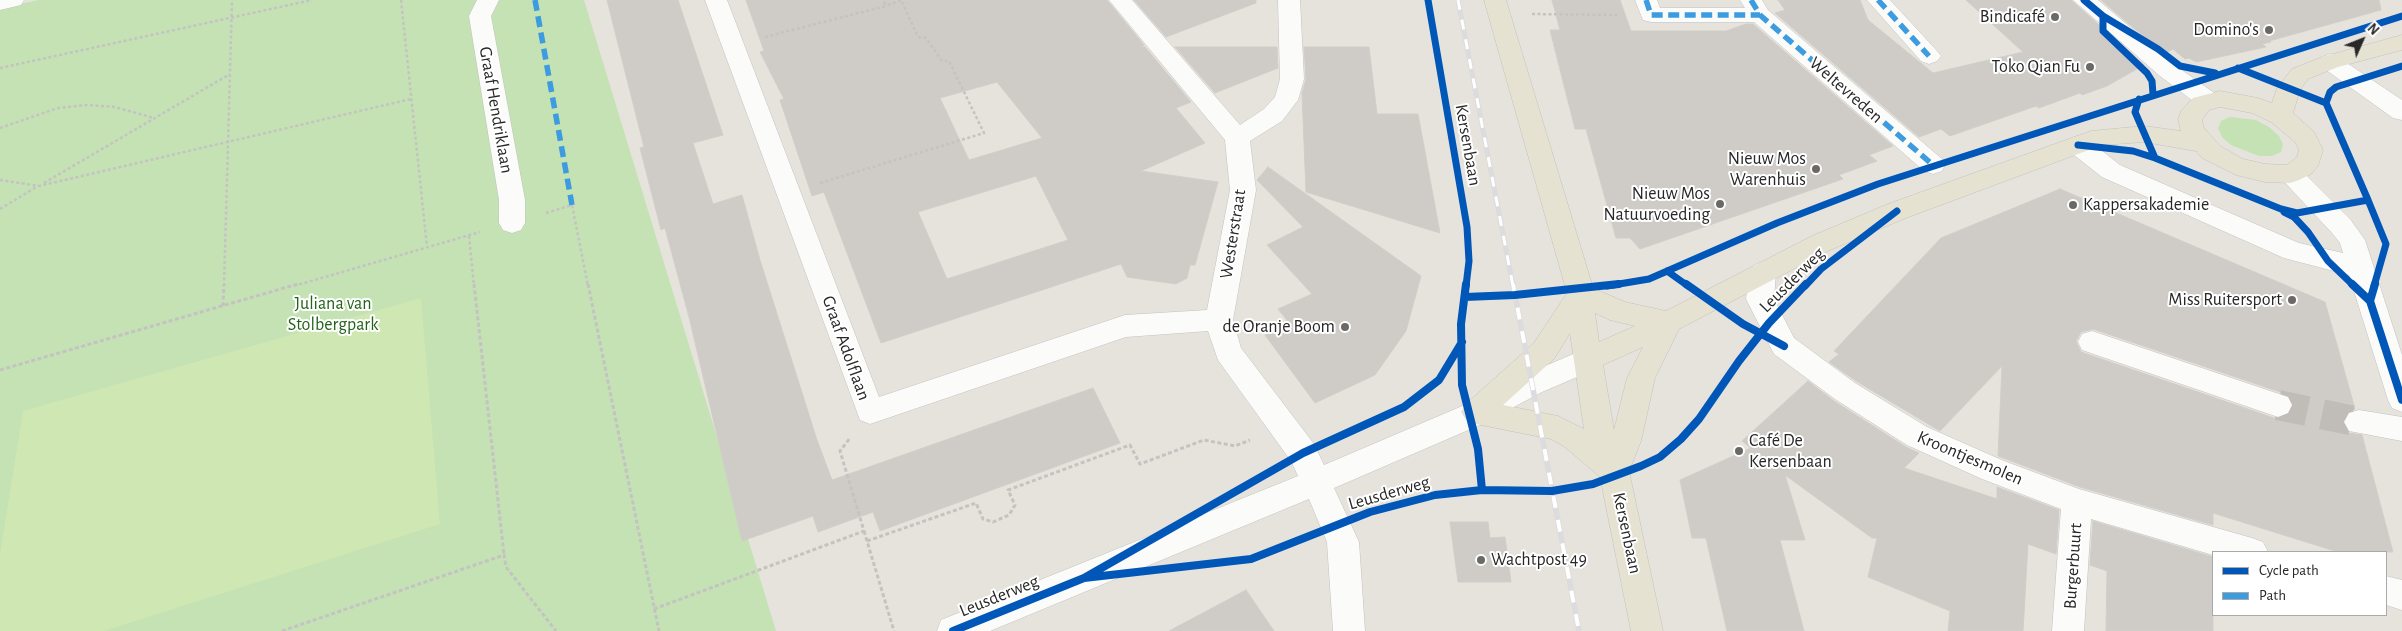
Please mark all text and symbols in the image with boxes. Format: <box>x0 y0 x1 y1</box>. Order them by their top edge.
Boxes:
place label: Bindicafé <box>1980 6 2045 28</box>
marker: Bindicafé <box>2049 11 2061 23</box>
north arrow <box>2337 15 2387 65</box>
place label: Domino's <box>2193 19 2259 41</box>
text: N <box>2364 21 2381 38</box>
marker: Domino's <box>2263 24 2275 36</box>
street label: Graaf Hendriklaan <box>474 45 518 175</box>
street label: Weltevreden <box>1805 52 1887 128</box>
place label: Toko Qian Fu <box>1991 56 2080 78</box>
marker: Toko Qian Fu <box>2084 61 2096 73</box>
street label: Kersenbaan <box>1450 102 1486 188</box>
place label: Nieuw Mos Warenhuis <box>1728 148 1806 190</box>
marker: Nieuw Mos Warenhuis <box>1810 163 1822 175</box>
place label: Nieuw Mos Natuurvoeding <box>1604 183 1710 225</box>
street label: Westerstraat <box>1215 188 1251 280</box>
place label: Kappersakademie <box>2083 194 2209 216</box>
marker: Nieuw Mos Natuurvoeding <box>1714 198 1726 210</box>
marker: Kappersakademie <box>2067 199 2079 211</box>
street label: Leusderweg <box>1755 243 1829 317</box>
place label: Miss Ruitersport <box>2168 289 2282 311</box>
park label: Juliana van Stolbergpark <box>288 293 378 336</box>
street label: Graaf Adolflaan <box>817 293 875 403</box>
marker: Miss Ruitersport <box>2286 294 2298 306</box>
place label: de Oranje Boom <box>1223 316 1335 338</box>
marker: de Oranje Boom <box>1339 321 1351 333</box>
street label: Kroontjesmolen <box>1914 426 2026 490</box>
place label: Café De Kersenbaan <box>1749 430 1832 472</box>
marker: Café De Kersenbaan <box>1733 445 1745 457</box>
street label: Leusderweg <box>1346 471 1432 515</box>
street label: Kersenbaan <box>1608 490 1646 576</box>
street label: Burgerbuurt <box>2059 522 2087 610</box>
place label: Wachtpost 49 <box>1491 549 1587 571</box>
legend <box>2212 551 2387 616</box>
marker: Wachtpost 49 <box>1475 554 1487 566</box>
text: Cycle path <box>2259 563 2319 578</box>
street label: Leusderweg <box>956 570 1042 622</box>
text: Path <box>2259 588 2286 603</box>

